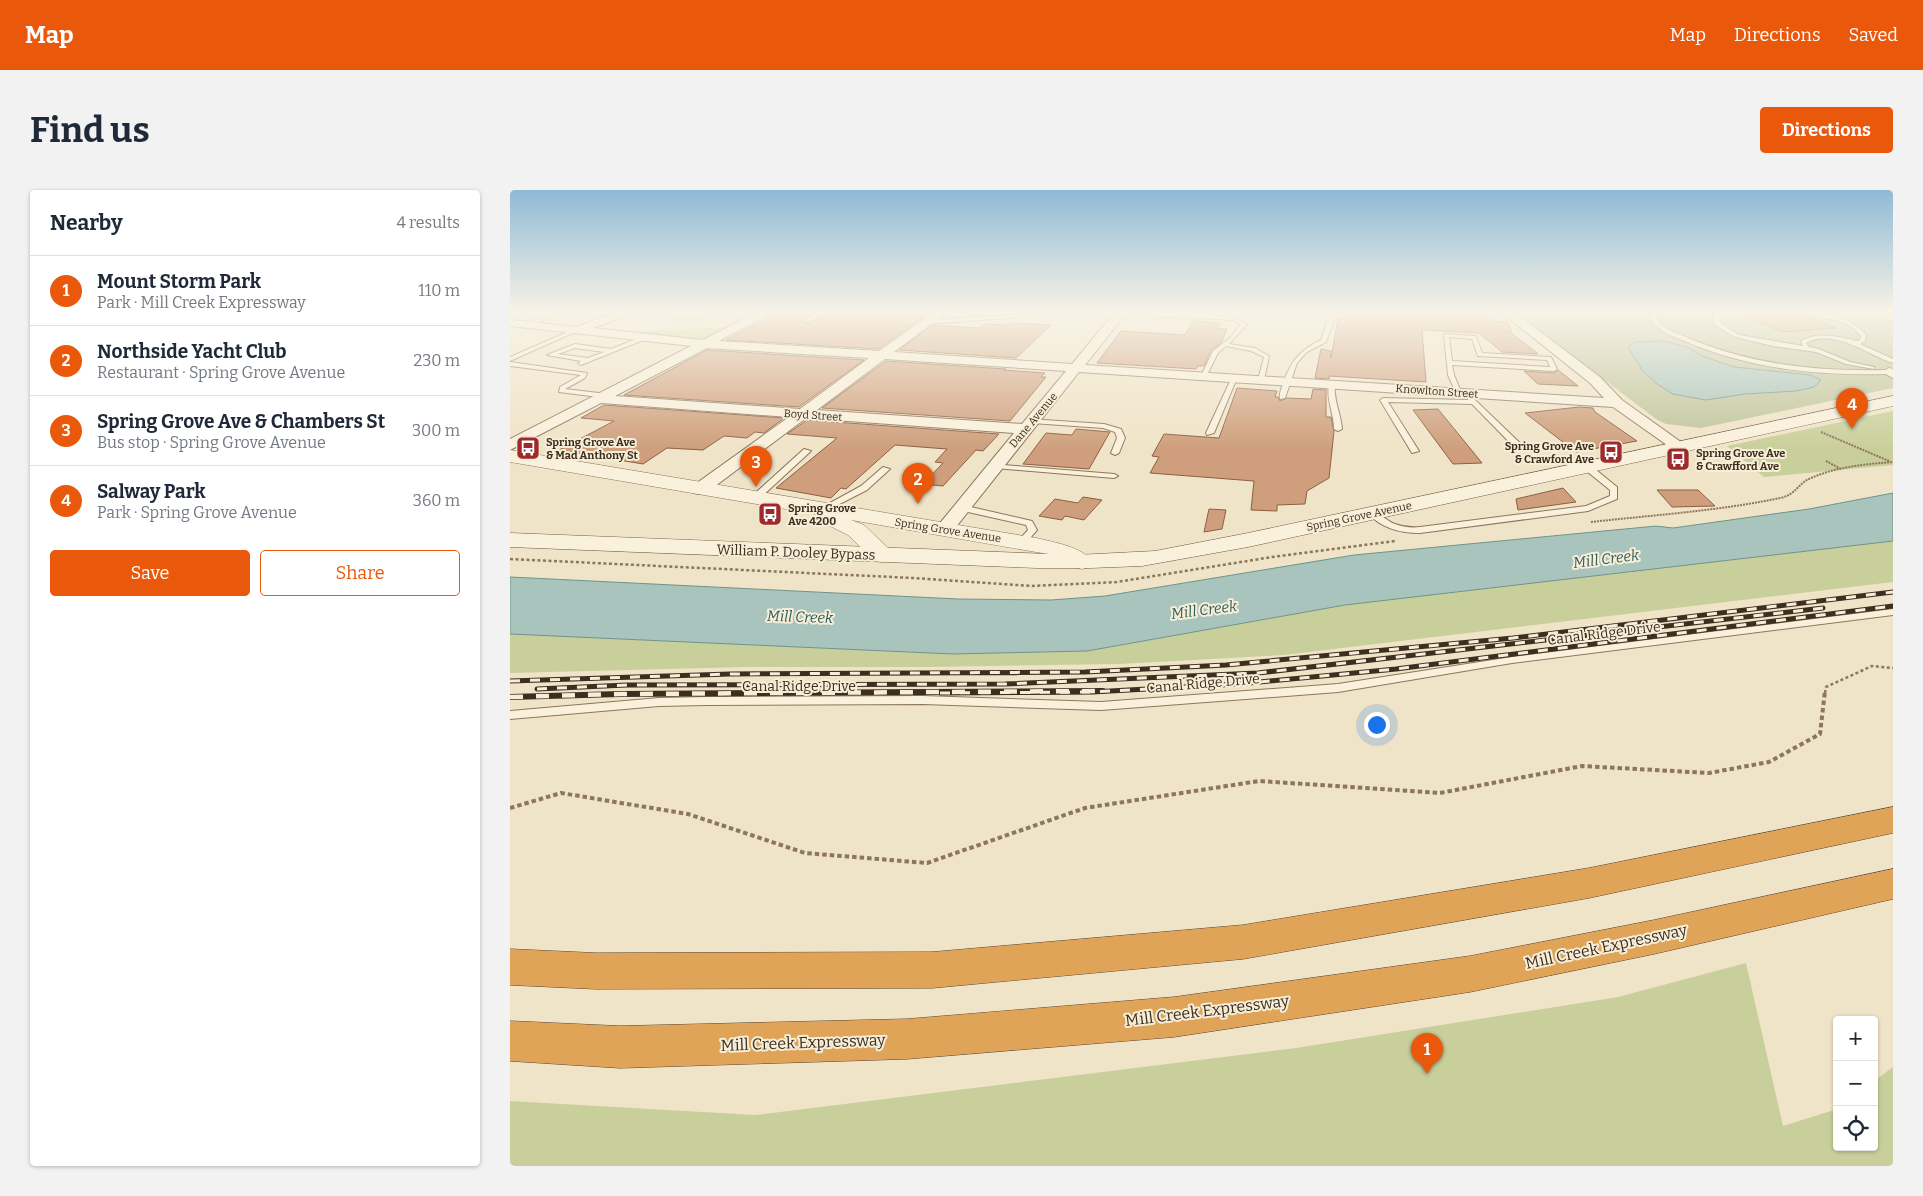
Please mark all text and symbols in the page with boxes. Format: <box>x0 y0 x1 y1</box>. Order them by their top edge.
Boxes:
text: Map <box>25 21 74 49</box>
text: Map <box>1670 24 1706 46</box>
text: Directions <box>1734 24 1821 46</box>
text: Saved <box>1849 24 1898 46</box>
button: Directions <box>1760 107 1893 153</box>
text: Find us <box>30 109 150 151</box>
text: Nearby <box>50 210 123 236</box>
text: 4 results <box>397 213 460 232</box>
text: Mount Storm Park <box>97 270 261 293</box>
text: 1 <box>63 281 69 300</box>
text: 110 m <box>418 281 460 300</box>
text: Park · Mill Creek Expressway <box>97 293 306 312</box>
text: Northside Yacht Club <box>97 340 287 363</box>
text: 2 <box>61 351 71 370</box>
text: 230 m <box>413 351 460 370</box>
text: Restaurant · Spring Grove Avenue <box>97 363 345 382</box>
street label: Knowlton Street <box>1395 382 1479 401</box>
pin: 4 <box>1836 388 1868 429</box>
street label: Dane Avenue <box>1007 390 1060 450</box>
street label: Boyd Street <box>783 407 843 424</box>
text: Spring Grove Ave & Chambers St <box>97 410 385 433</box>
text: 3 <box>61 421 71 440</box>
text: 300 m <box>412 421 460 440</box>
text: Bus stop · Spring Grove Avenue <box>97 433 326 452</box>
bus stop icon: Spring Grove Ave & Mad Anthony St <box>515 435 541 461</box>
place label: Spring Grove Ave & Mad Anthony St <box>546 436 638 462</box>
bus stop icon: Spring Grove Ave & Crawford Ave <box>1598 439 1624 465</box>
place label: Spring Grove Ave & Crawford Ave <box>1505 440 1594 466</box>
pin: 3 <box>740 446 772 487</box>
bus stop icon: Spring Grove Ave & Crawfford Ave <box>1665 446 1691 472</box>
place label: Spring Grove Ave & Crawfford Ave <box>1696 447 1785 473</box>
pin: 2 <box>902 463 934 504</box>
text: Salway Park <box>97 480 206 503</box>
text: 4 <box>61 491 71 510</box>
text: 360 m <box>413 491 460 510</box>
street label: Spring Grove Avenue <box>1305 499 1413 534</box>
bus stop icon: Spring Grove Ave 4200 <box>757 501 783 527</box>
place label: Spring Grove Ave 4200 <box>788 502 856 528</box>
text: Park · Spring Grove Avenue <box>97 503 297 522</box>
street label: Spring Grove Avenue <box>894 516 1002 545</box>
street label: William P. Dooley Bypass <box>716 541 876 564</box>
water label: Mill Creek <box>1572 546 1641 572</box>
button: Save <box>50 550 250 596</box>
button: Share <box>260 550 460 596</box>
water label: Mill Creek <box>1170 597 1239 623</box>
water label: Mill Creek <box>767 607 834 627</box>
street label: Canal Ridge Drive <box>1547 618 1662 649</box>
street label: Canal Ridge Drive <box>1146 670 1260 697</box>
street label: Canal Ridge Drive <box>742 678 856 695</box>
your location <box>1364 712 1390 738</box>
street label: Mill Creek Expressway <box>1523 920 1689 973</box>
street label: Mill Creek Expressway <box>1124 991 1291 1030</box>
map controls <box>1833 1016 1878 1151</box>
button: + <box>1833 1016 1878 1061</box>
street label: Mill Creek Expressway <box>720 1030 886 1055</box>
pin: 1 <box>1411 1033 1443 1074</box>
button: − <box>1833 1061 1878 1106</box>
button: locate <box>1833 1106 1878 1151</box>

